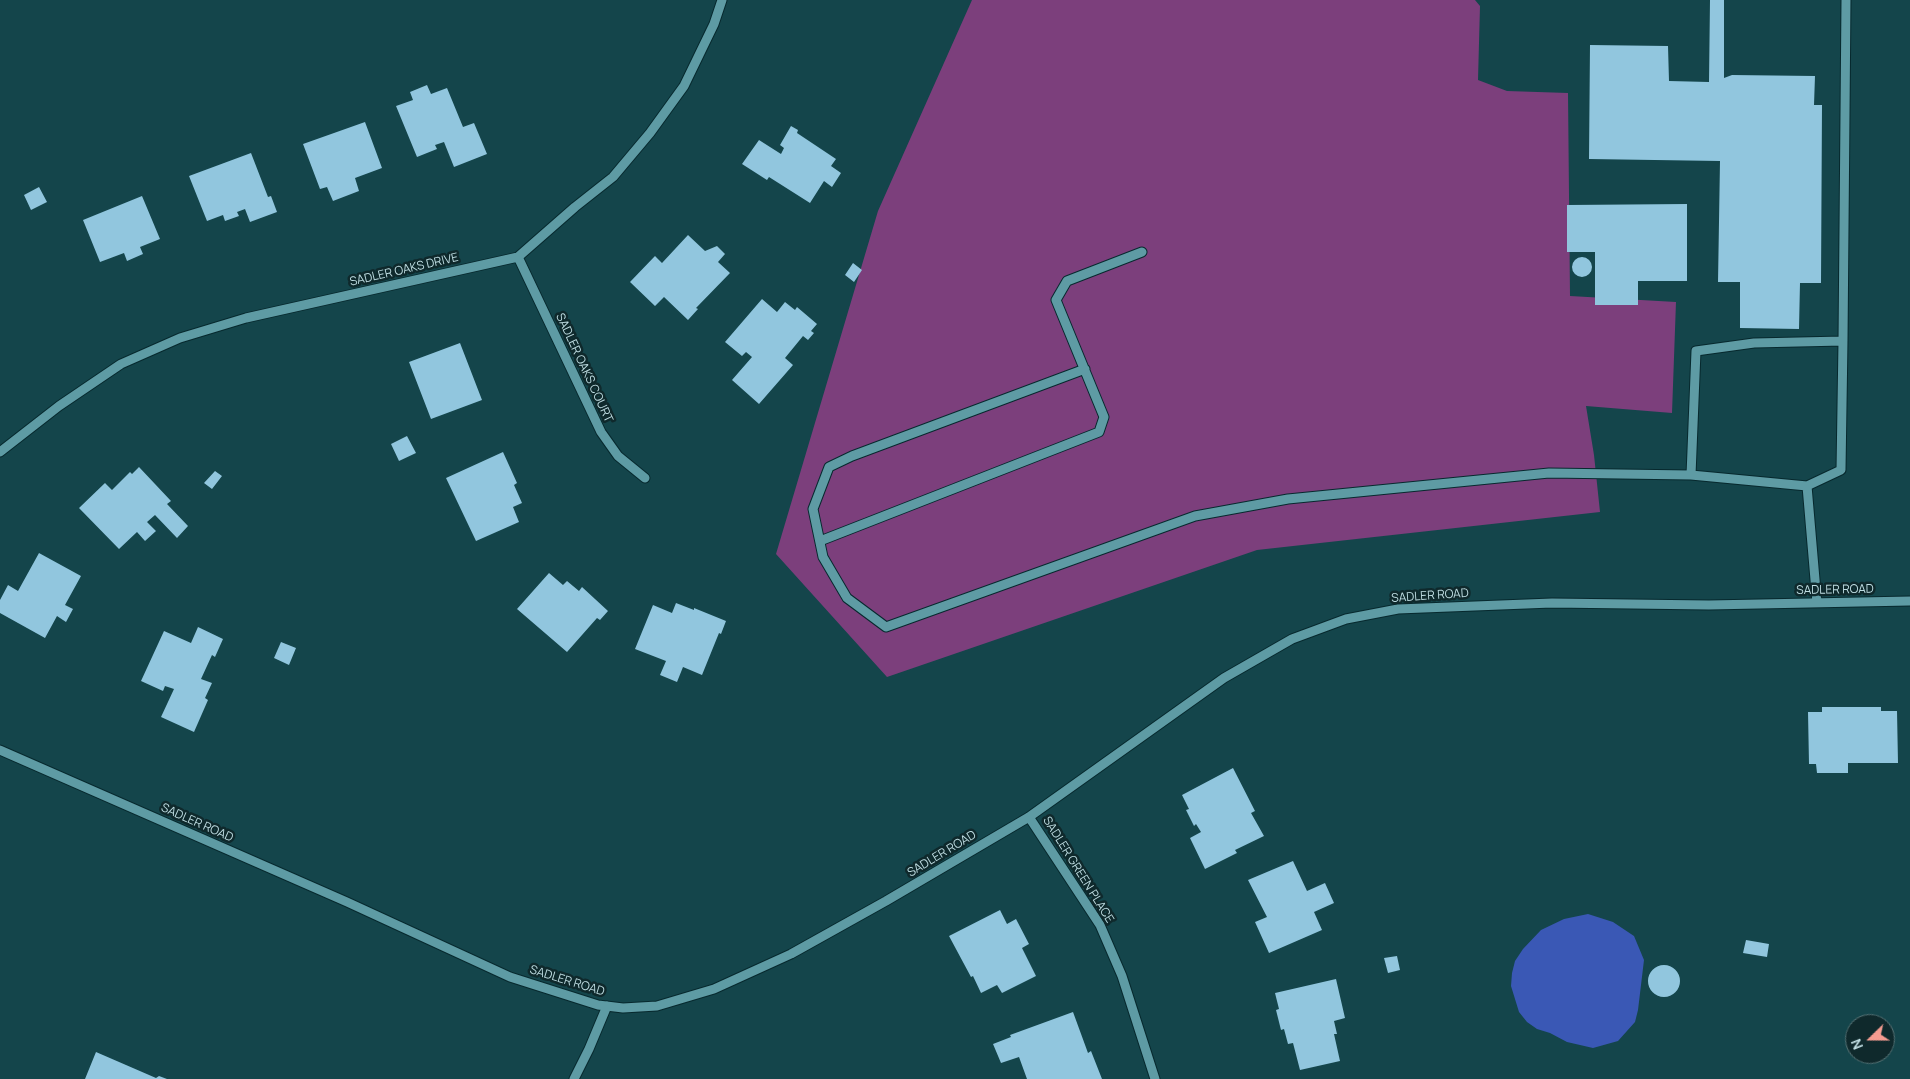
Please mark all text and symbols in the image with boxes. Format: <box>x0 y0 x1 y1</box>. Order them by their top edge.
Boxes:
street label: SADLER OAKS DRIVE <box>348 250 460 290</box>
street label: SADLER OAKS COURT <box>552 311 616 425</box>
street label: SADLER ROAD <box>1796 582 1874 598</box>
street label: SADLER ROAD <box>1391 586 1469 606</box>
street label: SADLER ROAD <box>159 801 235 845</box>
street label: SADLER GREEN PLACE <box>1039 814 1117 926</box>
street label: SADLER ROAD <box>905 828 979 880</box>
street label: SADLER ROAD <box>528 963 606 999</box>
north arrow <box>1845 1014 1895 1064</box>
text: N <box>1846 1036 1867 1053</box>

